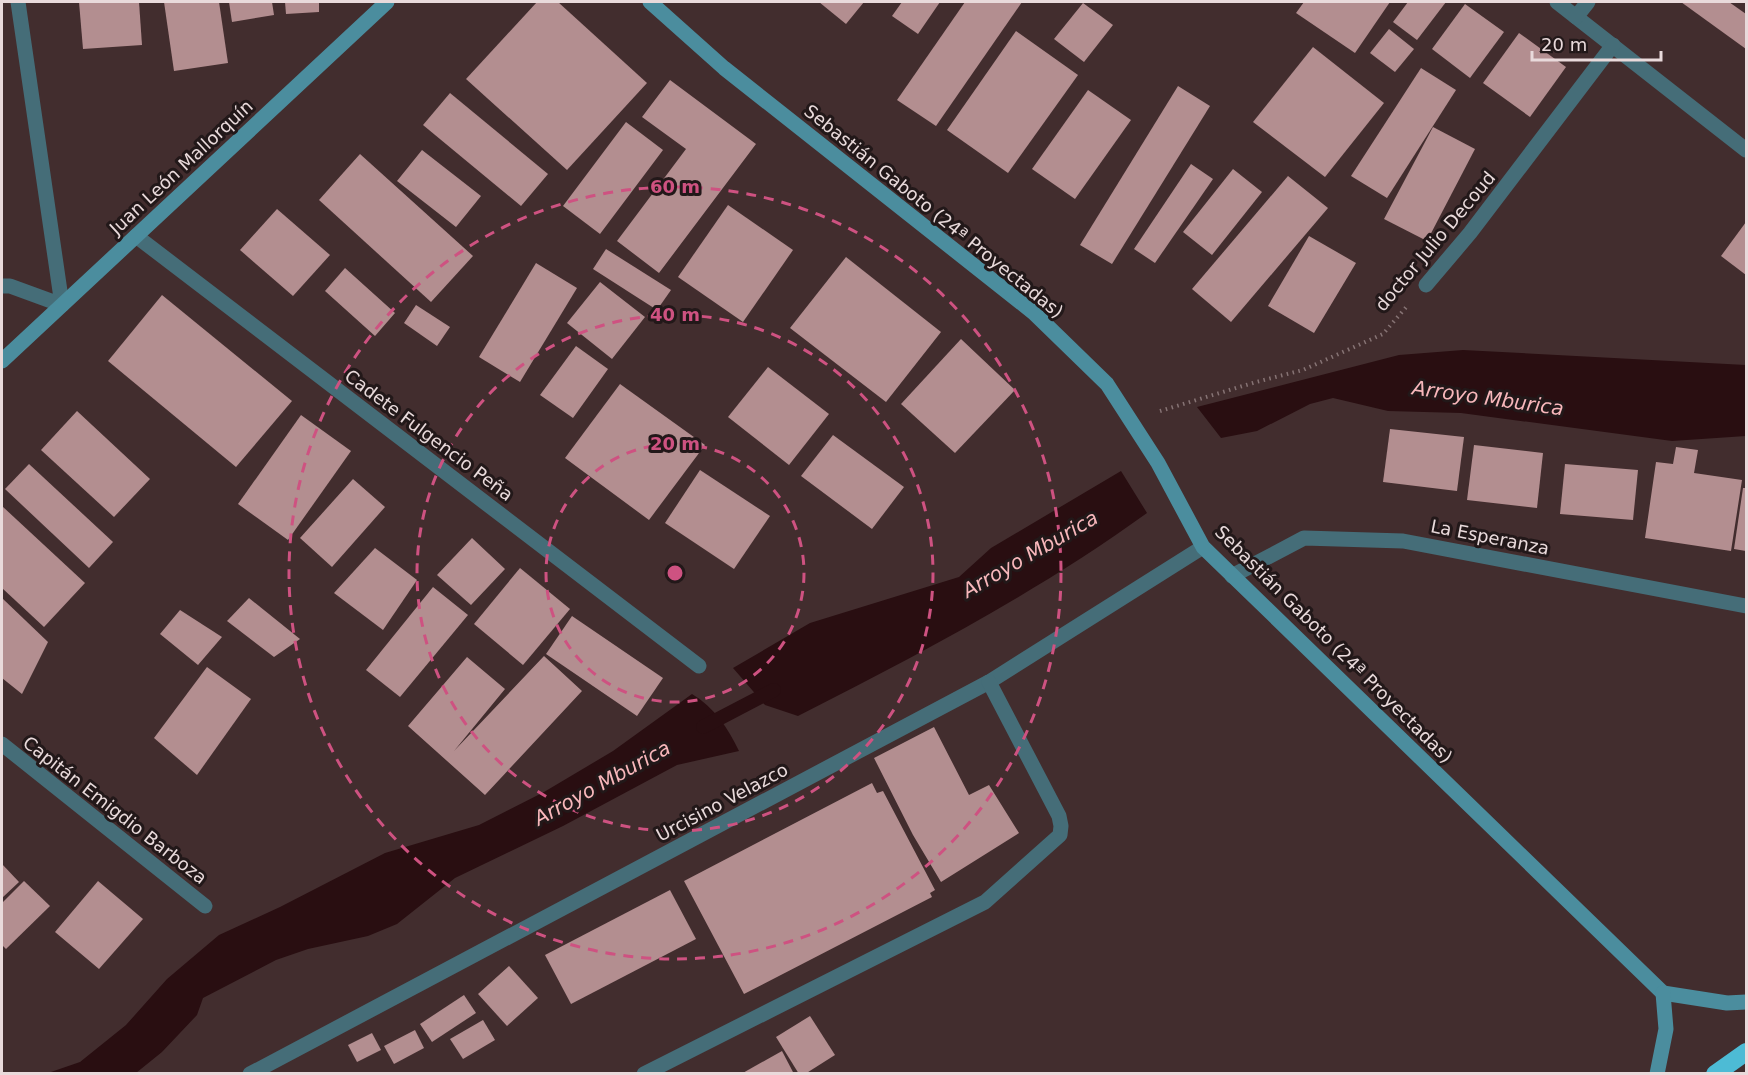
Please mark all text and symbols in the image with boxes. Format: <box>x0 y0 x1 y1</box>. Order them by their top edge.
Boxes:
scale bar <box>1532 24 1661 62</box>
text: 20 m <box>1541 34 1587 55</box>
street label: Juan León Mallorquín <box>104 95 257 239</box>
street label: Sebastián Gaboto (24ª Proyectadas) <box>800 100 1068 322</box>
street label: doctor Julio Decoud <box>1370 167 1500 315</box>
text: 60 m <box>650 176 700 197</box>
text: 40 m <box>650 304 700 325</box>
street label: Cadete Fulgencio Peña <box>341 365 517 505</box>
water label: Arroyo Mburica <box>1409 375 1565 420</box>
text: 20 m <box>650 433 700 454</box>
water label: Arroyo Mburica <box>956 505 1102 604</box>
street label: La Esperanza <box>1429 515 1551 559</box>
street label: Sebastián Gaboto (24ª Proyectadas) <box>1211 521 1457 767</box>
centre of rings <box>665 563 685 583</box>
street label: Capitán Emigdio Barboza <box>19 732 211 888</box>
water label: Arroyo Mburica <box>528 736 674 831</box>
street label: Urcisino Velazco <box>653 758 791 846</box>

